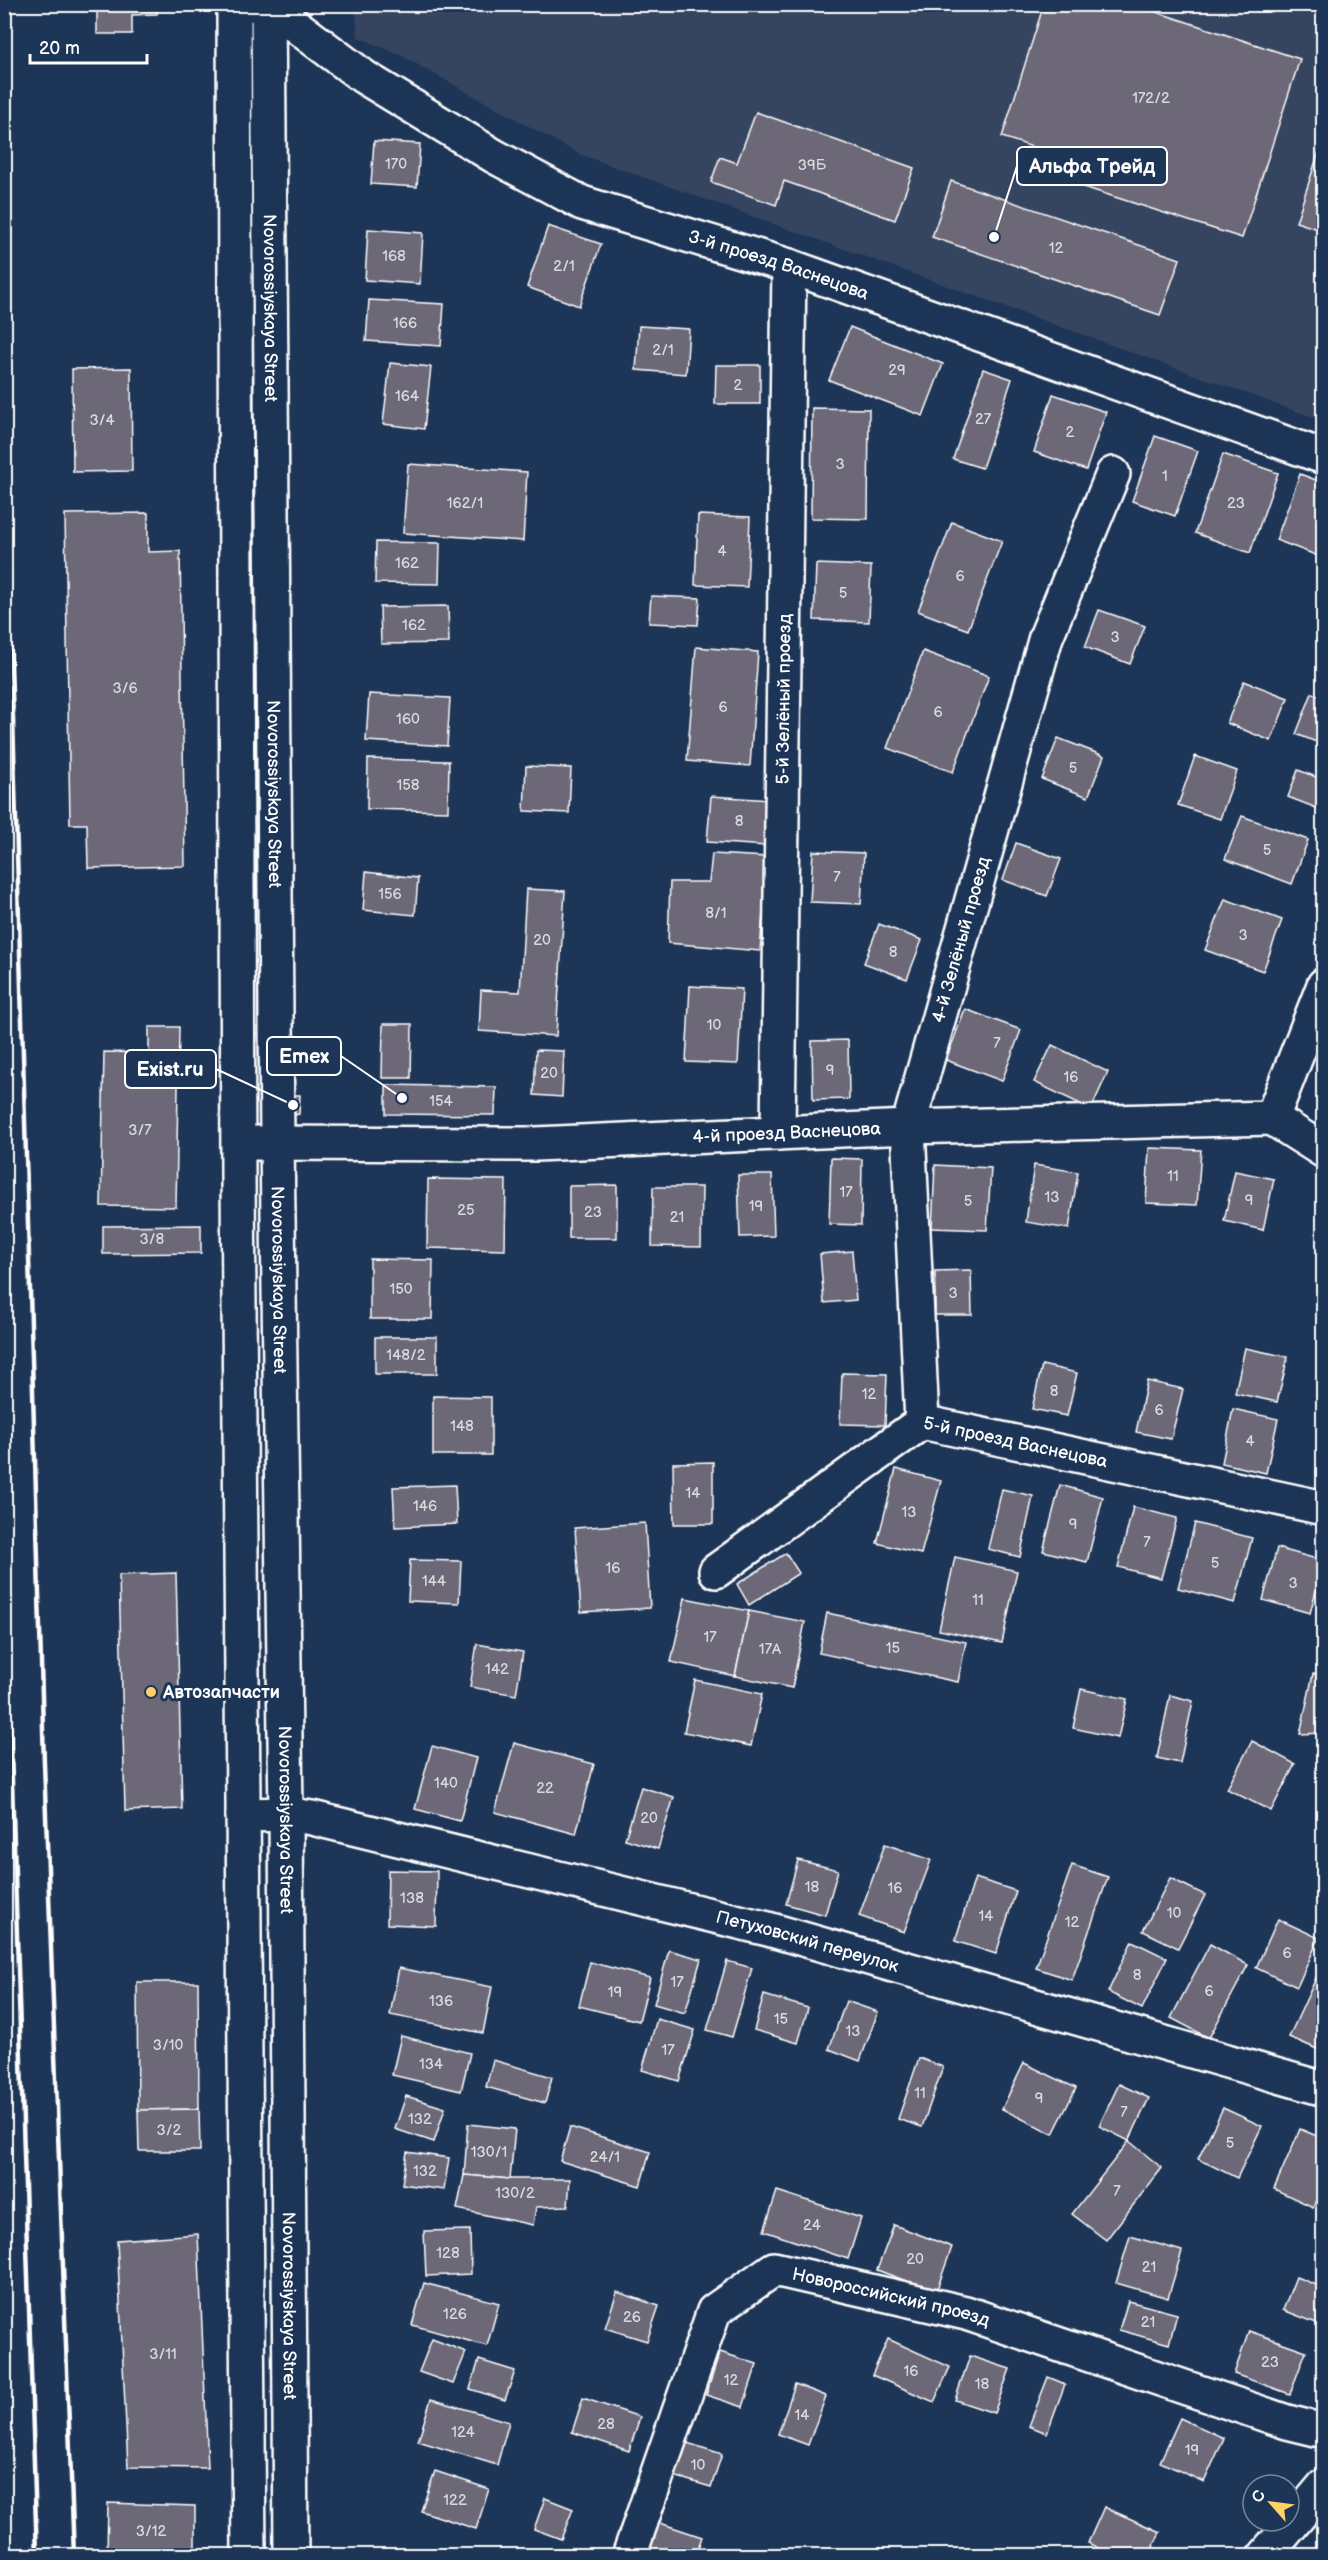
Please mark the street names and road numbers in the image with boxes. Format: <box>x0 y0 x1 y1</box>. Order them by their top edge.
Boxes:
street label: Novorossiyskaya Street <box>259 214 281 403</box>
street label: 3-й проезд Васнецова <box>686 226 872 305</box>
street label: 5-й Зелёный проезд <box>772 613 796 785</box>
street label: Novorossiyskaya Street <box>263 700 285 889</box>
street label: 4-й Зелёный проезд <box>928 854 995 1025</box>
street label: 4-й проезд Васнецова <box>692 1118 882 1148</box>
street label: Novorossiyskaya Street <box>267 1186 290 1375</box>
street label: 5-й проезд Васнецова <box>921 1413 1110 1473</box>
street label: Novorossiyskaya Street <box>274 1726 297 1915</box>
street label: Петуховский переулок <box>714 1907 902 1977</box>
street label: Novorossiyskaya Street <box>278 2212 300 2401</box>
street label: Новороссийский проезд <box>790 2264 993 2331</box>

